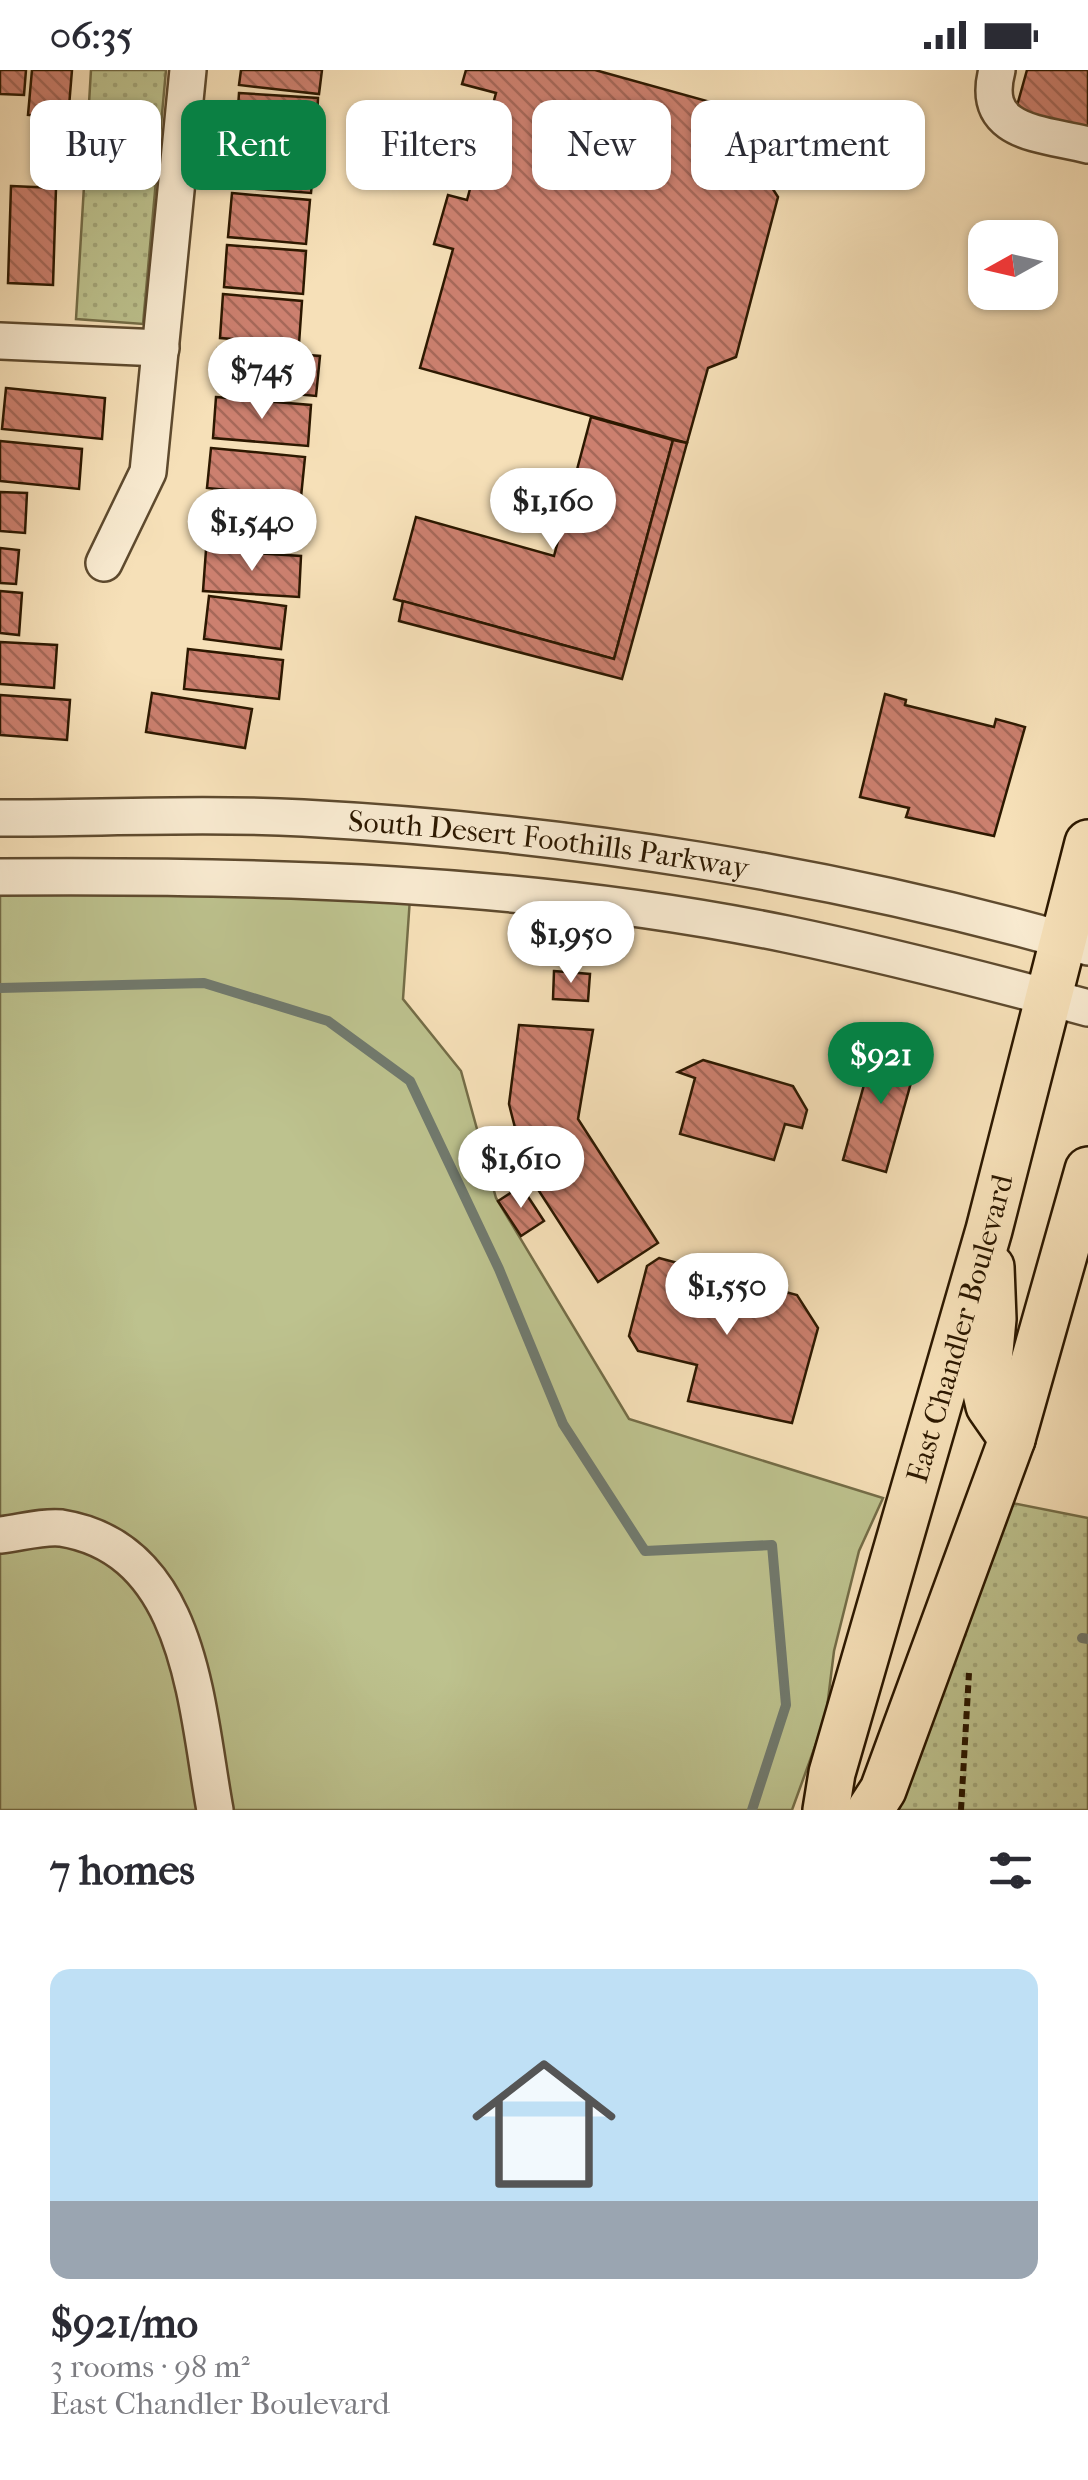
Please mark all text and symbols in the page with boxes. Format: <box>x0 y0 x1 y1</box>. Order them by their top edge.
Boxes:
text: 06:35 <box>50 13 133 58</box>
chip: Buy <box>30 100 161 190</box>
chip: Rent <box>181 100 326 190</box>
chip: Filters <box>346 100 512 190</box>
chip: New <box>532 100 671 190</box>
chip: Apartment <box>691 100 925 190</box>
north arrow <box>968 220 1058 310</box>
map controls <box>968 220 1058 310</box>
pin: $745 <box>203 337 321 422</box>
text: $745 <box>230 351 294 388</box>
pin: $1,160 <box>472 468 634 553</box>
text: $1,160 <box>512 482 594 519</box>
pin: $1,540 <box>171 489 333 574</box>
text: $1,540 <box>210 503 294 540</box>
street label: South Desert Foothills Parkway <box>347 804 752 887</box>
pin: $1,950 <box>490 901 652 986</box>
text: $1,950 <box>529 915 613 952</box>
pin: $921 <box>822 1022 940 1107</box>
text: $921 <box>850 1036 912 1073</box>
pin: $1,610 <box>440 1126 602 1211</box>
text: $1,610 <box>480 1140 562 1177</box>
street label: East Chandler Boulevard <box>900 1170 1021 1487</box>
pin: $1,550 <box>646 1253 808 1338</box>
text: $1,550 <box>687 1267 767 1304</box>
icon: filters <box>983 1843 1038 1898</box>
text: 7 homes <box>50 1846 195 1895</box>
icon: home <box>454 2034 634 2214</box>
text: $921/mo <box>50 2299 198 2348</box>
text: 3 rooms · 98 m² <box>50 2348 250 2385</box>
text: East Chandler Boulevard <box>50 2385 390 2422</box>

